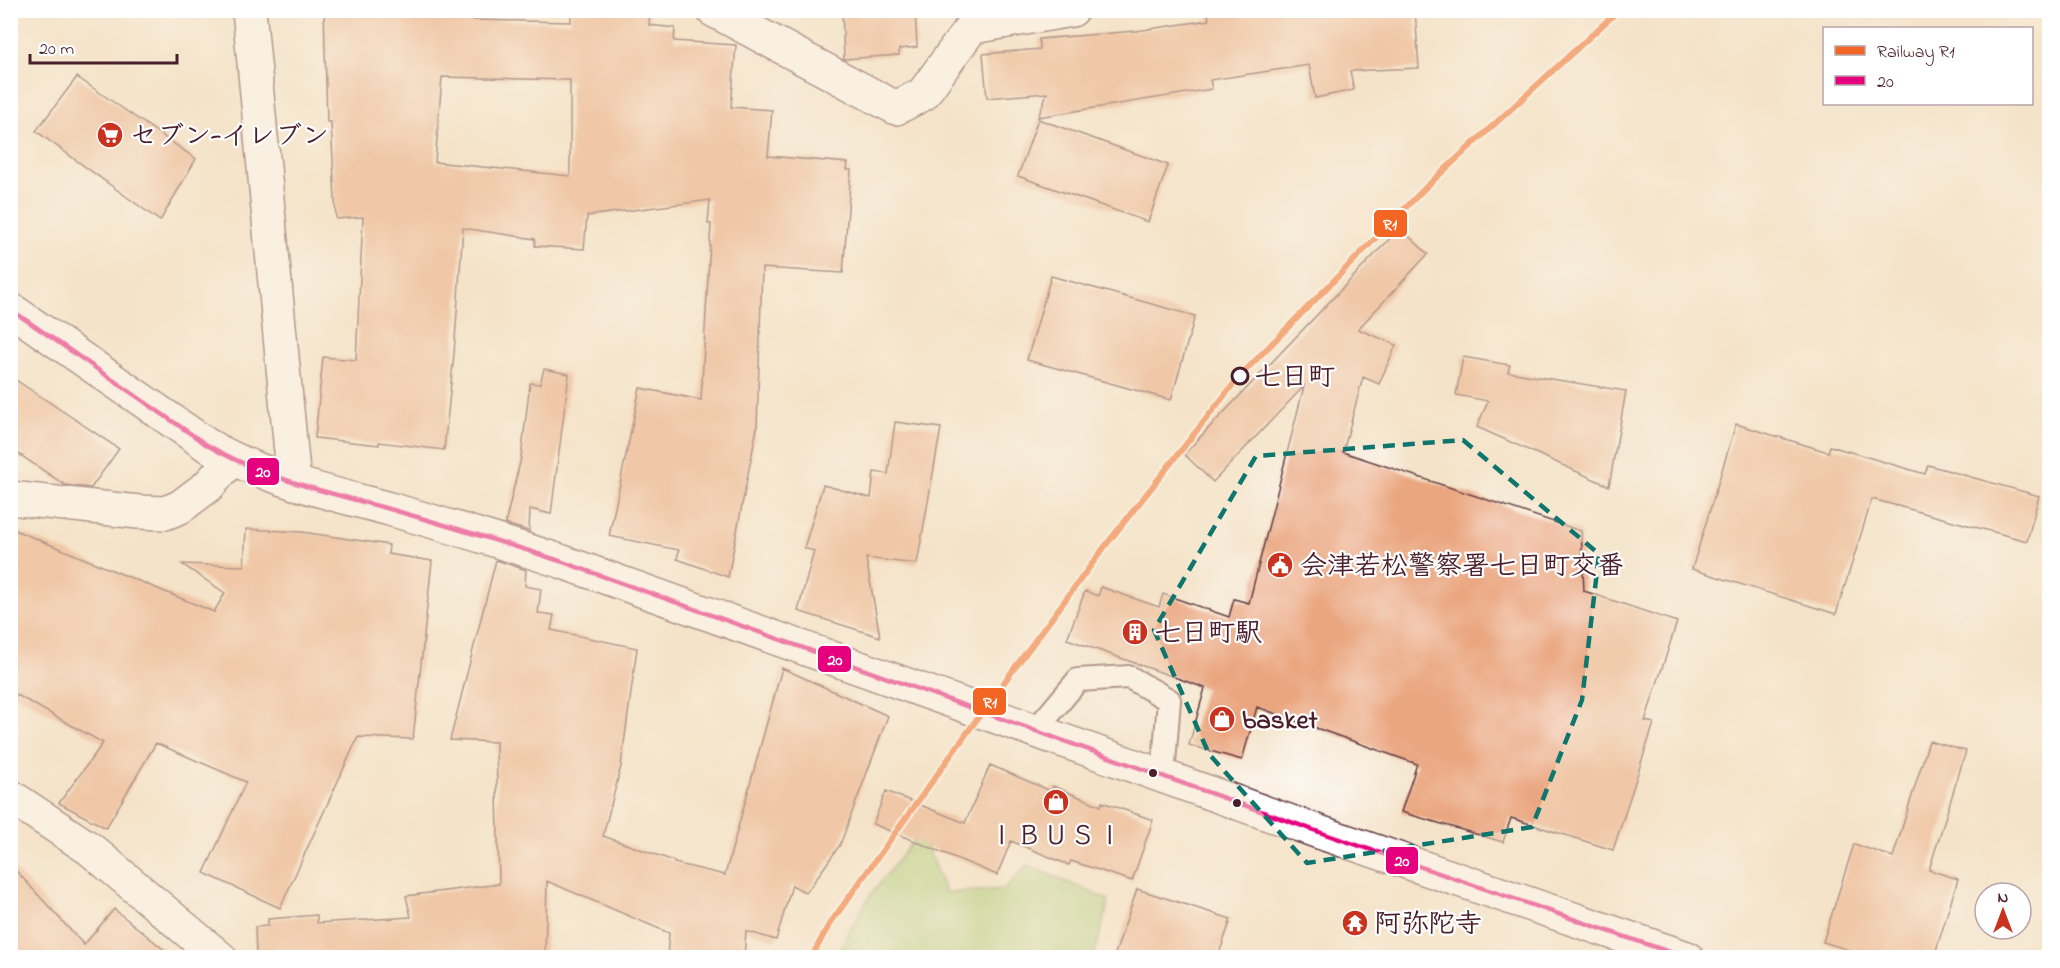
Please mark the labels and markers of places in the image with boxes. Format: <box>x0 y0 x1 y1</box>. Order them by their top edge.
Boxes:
place label: セブン-イレブン <box>130 118 329 157</box>
supermarket icon: セブン-イレブン <box>95 120 125 150</box>
place label: 七日町 <box>1254 359 1335 398</box>
marker: 七日町 <box>1231 367 1249 385</box>
place label: 会津若松警察署七日町交番 <box>1300 548 1624 587</box>
public building icon: 会津若松警察署七日町交番 <box>1265 550 1295 580</box>
place label: 七日町駅 <box>1154 615 1262 654</box>
building icon: 七日町駅 <box>1120 617 1150 647</box>
place label: basket <box>1242 702 1319 741</box>
shop icon: basket <box>1207 704 1237 734</box>
unlabelled marker <box>1147 767 1159 779</box>
shop icon: ＩＢＵＳＩ <box>1041 787 1071 817</box>
unlabelled marker <box>1231 797 1243 809</box>
place label: ＩＢＵＳＩ <box>989 818 1124 857</box>
place label: 阿弥陀寺 <box>1374 906 1482 945</box>
temple icon: 阿弥陀寺 <box>1340 908 1370 938</box>

